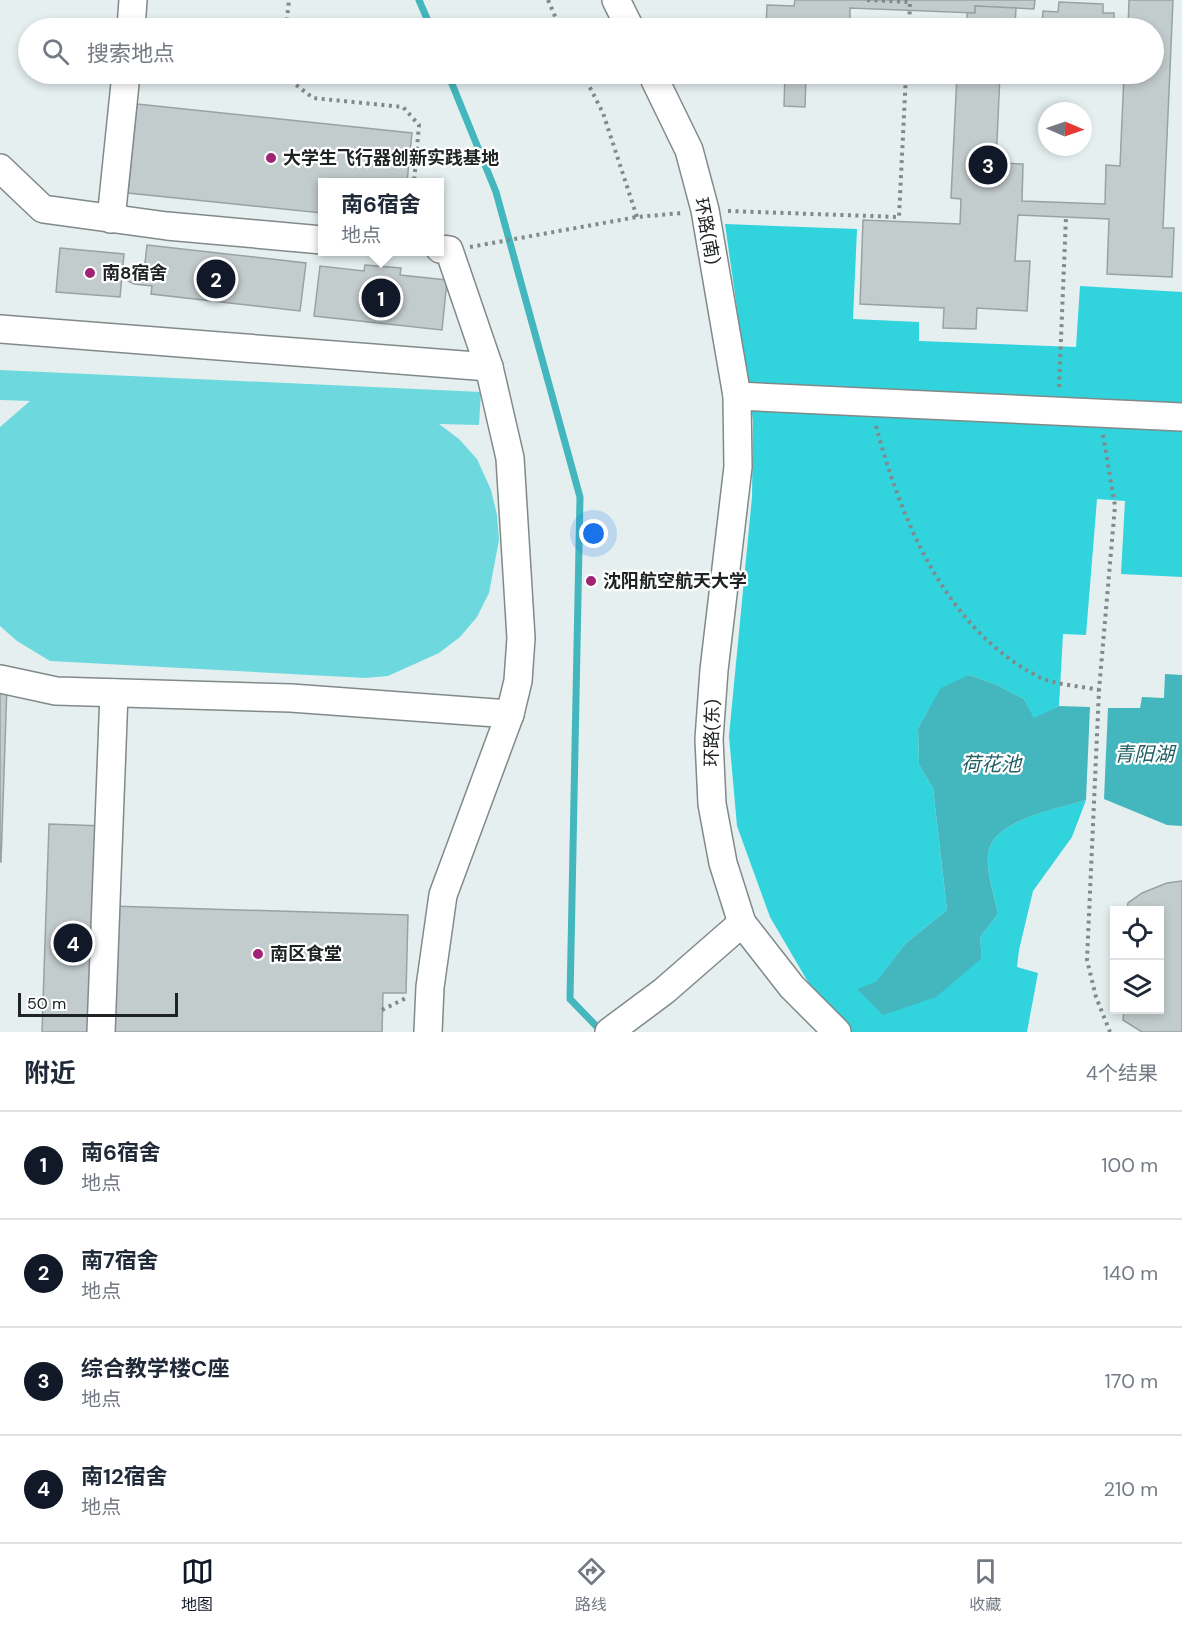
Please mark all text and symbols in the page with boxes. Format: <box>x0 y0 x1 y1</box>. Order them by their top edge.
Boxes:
search box <box>18 18 1164 84</box>
icon: search <box>39 35 72 68</box>
text: 搜索地点 <box>87 39 175 68</box>
north arrow <box>1038 102 1092 156</box>
pin: 3 <box>968 142 1008 188</box>
place label: 大学生飞行器创新实践基地 <box>283 146 499 170</box>
marker: 大学生飞行器创新实践基地 <box>264 151 278 165</box>
popup <box>318 178 444 256</box>
text: 南6宿舍 <box>341 190 421 219</box>
street label: 环路(南) <box>689 196 725 266</box>
text: 地点 <box>341 222 381 248</box>
pin: 2 <box>196 256 236 302</box>
place label: 南8宿舍 <box>102 261 167 285</box>
marker: 南8宿舍 <box>83 266 97 280</box>
pin: 1 <box>362 276 400 320</box>
your location <box>579 519 608 548</box>
place label: 沈阳航空航天大学 <box>603 569 747 593</box>
marker: 沈阳航空航天大学 <box>584 574 598 588</box>
street label: 环路(东) <box>699 699 725 767</box>
water label: 青阳湖 <box>1114 741 1177 767</box>
water label: 荷花池 <box>961 751 1023 777</box>
map controls <box>1110 906 1164 1014</box>
button: locate <box>1110 906 1164 960</box>
pin: 4 <box>54 920 92 966</box>
place label: 南区食堂 <box>270 942 342 966</box>
marker: 南区食堂 <box>251 947 265 961</box>
button: layers <box>1110 960 1164 1014</box>
scale bar <box>18 990 178 1018</box>
text: 50 m <box>27 993 66 1014</box>
text: 附近 <box>24 1056 76 1090</box>
text: 4个结果 <box>1086 1060 1158 1086</box>
text: 南6宿舍 <box>81 1138 161 1167</box>
text: 1 <box>40 1152 47 1178</box>
text: 100 m <box>1101 1152 1158 1178</box>
text: 地点 <box>81 1170 121 1196</box>
text: 南7宿舍 <box>81 1246 159 1275</box>
text: 2 <box>38 1260 49 1286</box>
text: 140 m <box>1103 1260 1158 1286</box>
text: 地点 <box>81 1278 121 1304</box>
text: 综合教学楼C座 <box>81 1354 229 1383</box>
text: 3 <box>37 1368 50 1394</box>
text: 170 m <box>1105 1368 1158 1394</box>
text: 地点 <box>81 1386 121 1412</box>
text: 南12宿舍 <box>81 1462 168 1491</box>
text: 4 <box>37 1476 50 1502</box>
text: 210 m <box>1103 1476 1158 1502</box>
text: 地点 <box>81 1494 121 1520</box>
tab: 地图 <box>181 1555 214 1615</box>
tab: 路线 <box>575 1555 608 1615</box>
tab: 收藏 <box>969 1555 1002 1615</box>

